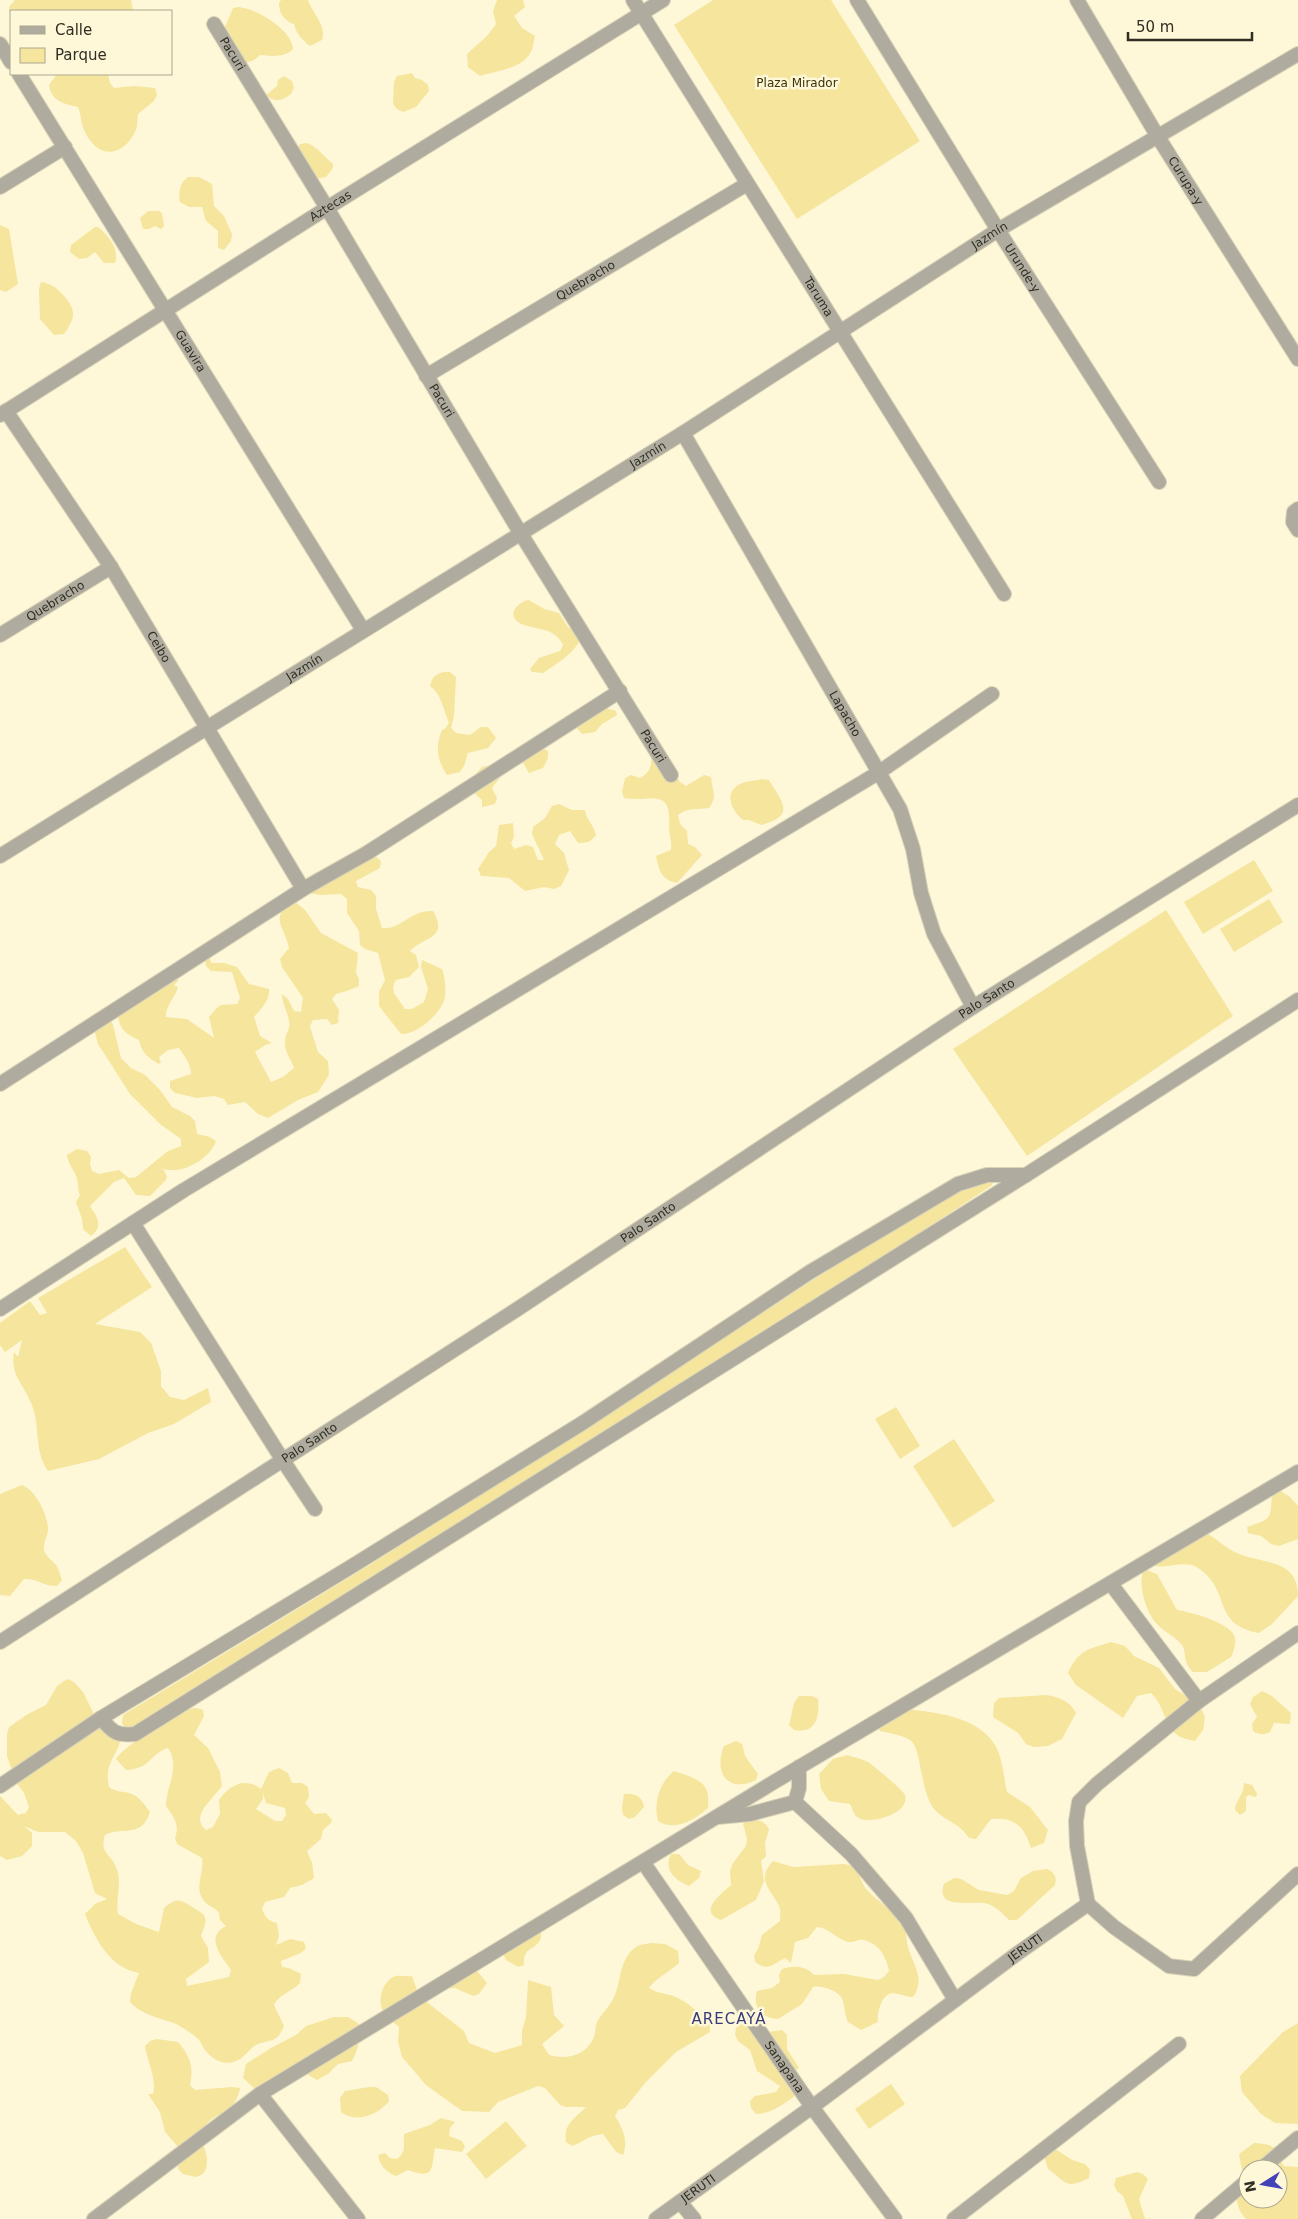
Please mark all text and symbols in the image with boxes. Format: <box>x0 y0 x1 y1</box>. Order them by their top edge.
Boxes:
legend <box>10 10 172 75</box>
scale bar <box>1128 10 1252 42</box>
text: 50 m <box>1136 18 1174 36</box>
text: Calle <box>55 21 92 39</box>
street label: Pacuri <box>217 35 248 73</box>
text: Parque <box>55 46 107 64</box>
park label: Plaza Mirador <box>756 76 838 90</box>
street label: Curupa-y <box>1165 154 1206 208</box>
street label: Aztecas <box>307 188 354 224</box>
street label: Jazmín <box>968 219 1010 253</box>
street label: Urunde-y <box>1002 241 1043 295</box>
street label: Quebracho <box>554 258 618 303</box>
street label: Taruma <box>800 274 836 319</box>
street label: Guavira <box>172 328 209 375</box>
street label: Pacuri <box>426 381 457 420</box>
street label: Jazmín <box>626 438 668 472</box>
street label: Quebracho <box>24 578 87 624</box>
street label: Ceibo <box>144 629 173 665</box>
street label: Jazmín <box>283 651 325 684</box>
street label: Lapacho <box>826 688 864 739</box>
street label: Pacuri <box>637 727 669 765</box>
street label: Palo Santo <box>956 976 1017 1021</box>
street label: Palo Santo <box>618 1199 678 1246</box>
street label: Palo Santo <box>279 1420 340 1466</box>
street label: JERUTI <box>1004 1931 1045 1966</box>
district label: ARECAYÁ <box>692 2009 767 2028</box>
street label: Sanapana <box>762 2038 807 2096</box>
north arrow <box>1238 2159 1288 2209</box>
street label: JERUTI <box>677 2172 718 2206</box>
text: N <box>1241 2179 1259 2194</box>

